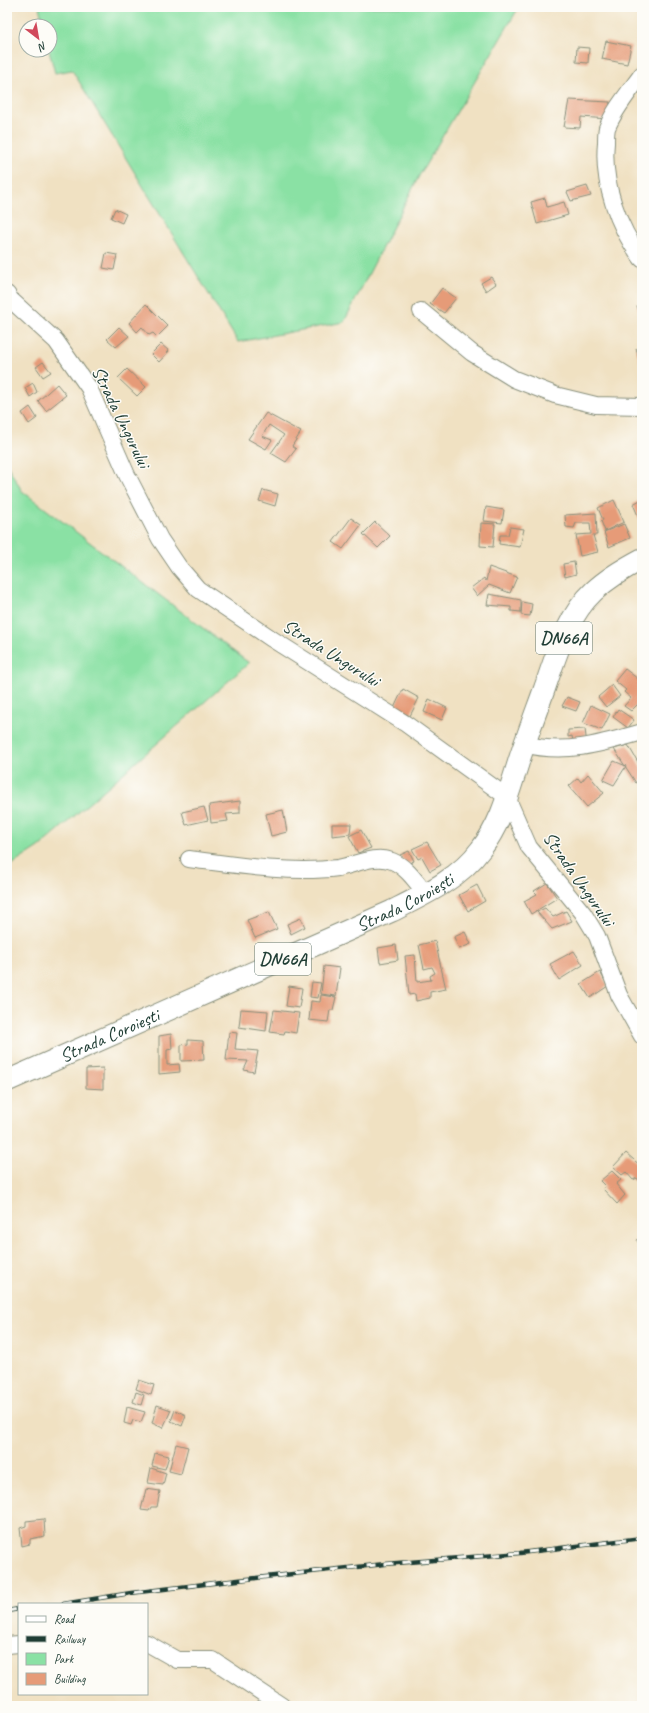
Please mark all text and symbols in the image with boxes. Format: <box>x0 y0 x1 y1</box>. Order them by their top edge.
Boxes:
north arrow <box>18 18 58 58</box>
text: N <box>35 39 50 55</box>
street label: Strada Ungurului <box>86 362 157 474</box>
street label: Strada Ungurului <box>278 614 386 694</box>
road number: DN66A <box>536 622 592 654</box>
street label: Strada Ungurului <box>538 827 622 933</box>
street label: Strada Coroiești <box>352 866 460 937</box>
road number: DN66A <box>255 943 311 975</box>
street label: Strada Coroiești <box>56 1002 165 1068</box>
legend <box>18 1603 148 1695</box>
text: Road <box>54 1611 76 1627</box>
text: Railway <box>54 1631 86 1647</box>
text: Park <box>54 1651 75 1667</box>
text: Building <box>54 1671 86 1687</box>

